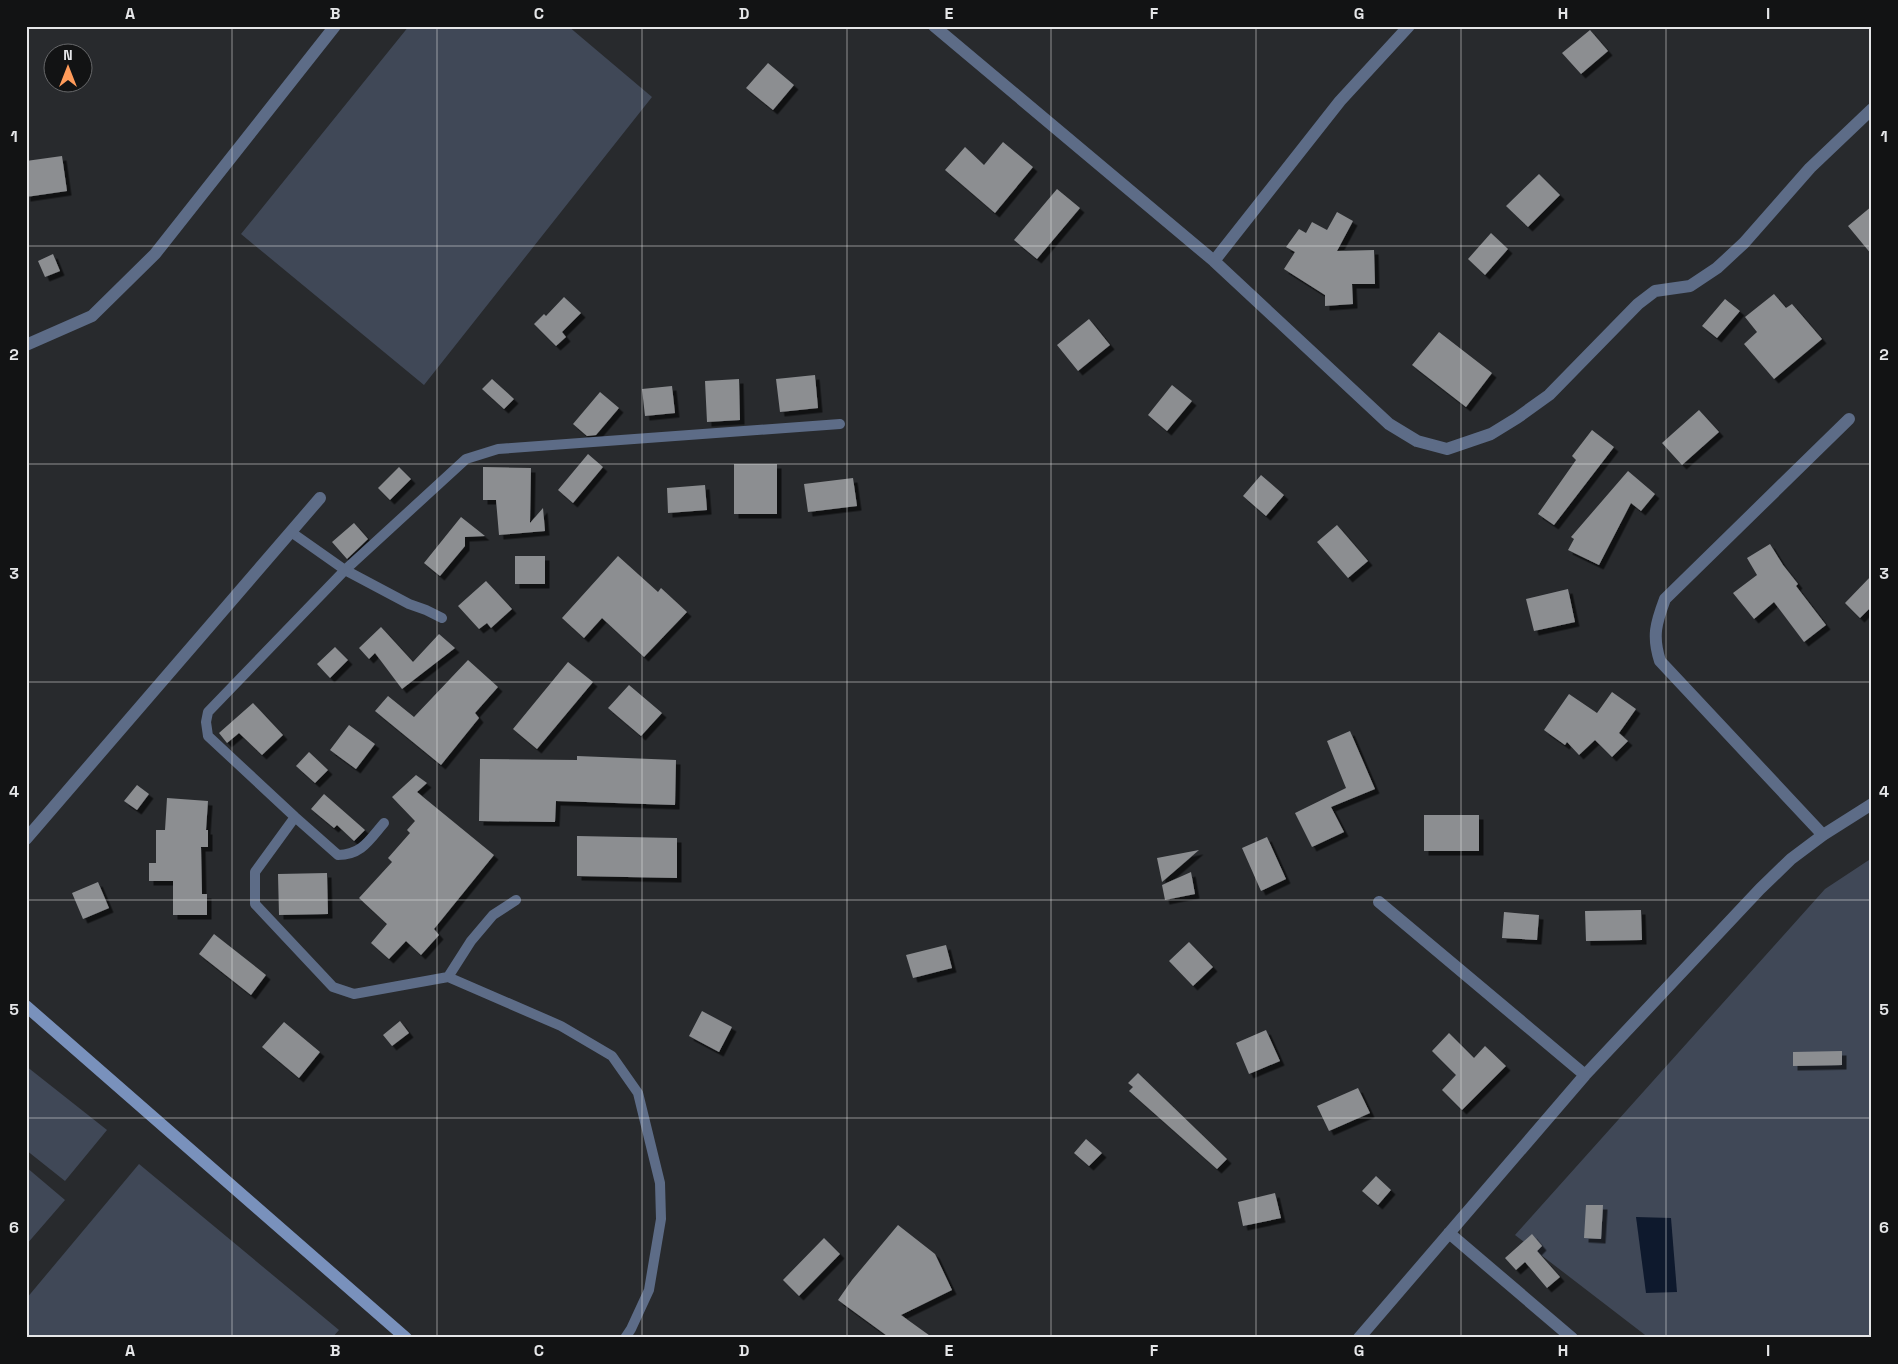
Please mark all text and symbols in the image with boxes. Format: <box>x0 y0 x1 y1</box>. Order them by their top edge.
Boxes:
text: A <box>125 3 135 24</box>
text: B <box>330 3 340 24</box>
text: C <box>534 3 544 24</box>
text: D <box>739 3 749 24</box>
text: E <box>945 3 954 24</box>
text: F <box>1150 3 1159 24</box>
text: G <box>1354 3 1364 24</box>
text: H <box>1558 3 1568 24</box>
text: I <box>1766 3 1770 24</box>
north arrow <box>42 42 92 92</box>
text: N <box>63 46 73 64</box>
text: 1 <box>10 126 18 147</box>
text: 1 <box>1880 126 1888 147</box>
text: 2 <box>9 344 19 365</box>
text: 2 <box>1879 344 1889 365</box>
text: 3 <box>9 563 19 584</box>
text: 3 <box>1879 563 1889 584</box>
text: 4 <box>9 781 19 802</box>
text: 4 <box>1879 781 1889 802</box>
text: 5 <box>9 999 19 1020</box>
text: 5 <box>1879 999 1889 1020</box>
text: 6 <box>9 1217 19 1238</box>
text: 6 <box>1879 1217 1889 1238</box>
text: A <box>125 1340 135 1361</box>
text: B <box>330 1340 340 1361</box>
text: C <box>534 1340 544 1361</box>
text: D <box>739 1340 749 1361</box>
text: E <box>945 1340 954 1361</box>
text: F <box>1150 1340 1159 1361</box>
text: G <box>1354 1340 1364 1361</box>
text: H <box>1558 1340 1568 1361</box>
text: I <box>1766 1340 1770 1361</box>

